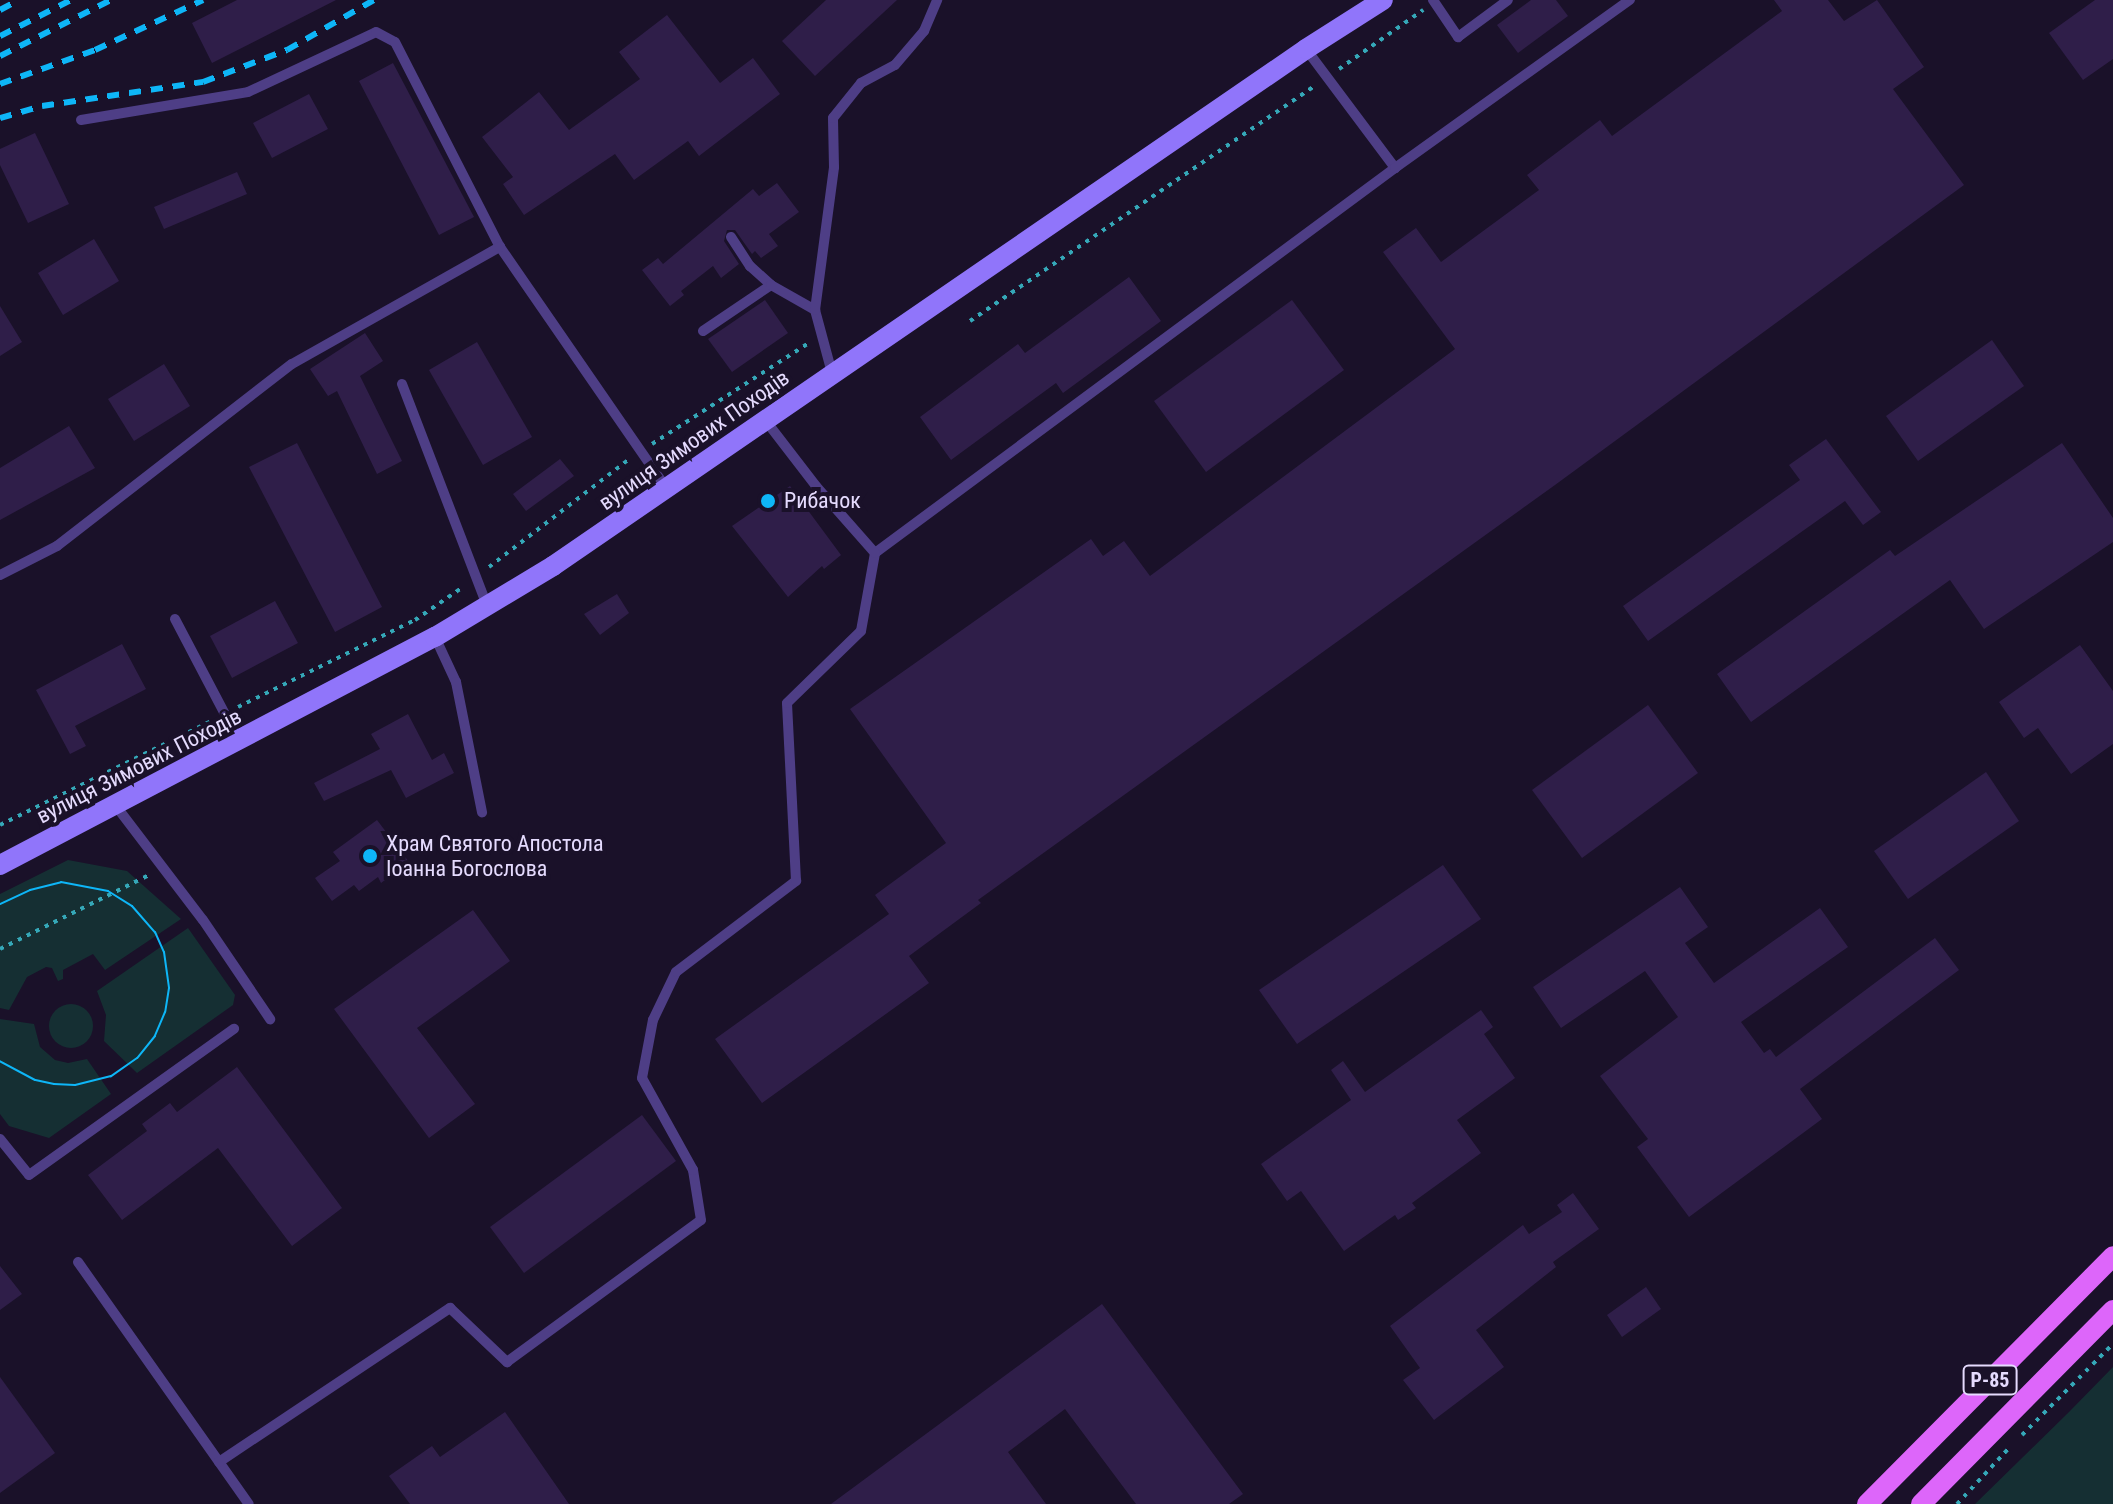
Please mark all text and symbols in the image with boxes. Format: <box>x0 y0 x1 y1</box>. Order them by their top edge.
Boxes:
street label: вулиця Зимових Походів <box>594 364 794 516</box>
place label: Рибачок <box>784 488 861 514</box>
marker: Рибачок <box>759 492 777 510</box>
street label: вулиця Зимових Походів <box>32 703 246 829</box>
place label: Храм Святого Апостола Іоанна Богослова <box>386 830 604 882</box>
marker: Храм Святого Апостола Іоанна Богослова <box>361 847 379 865</box>
road number: Р-85 <box>1962 1364 2018 1396</box>

